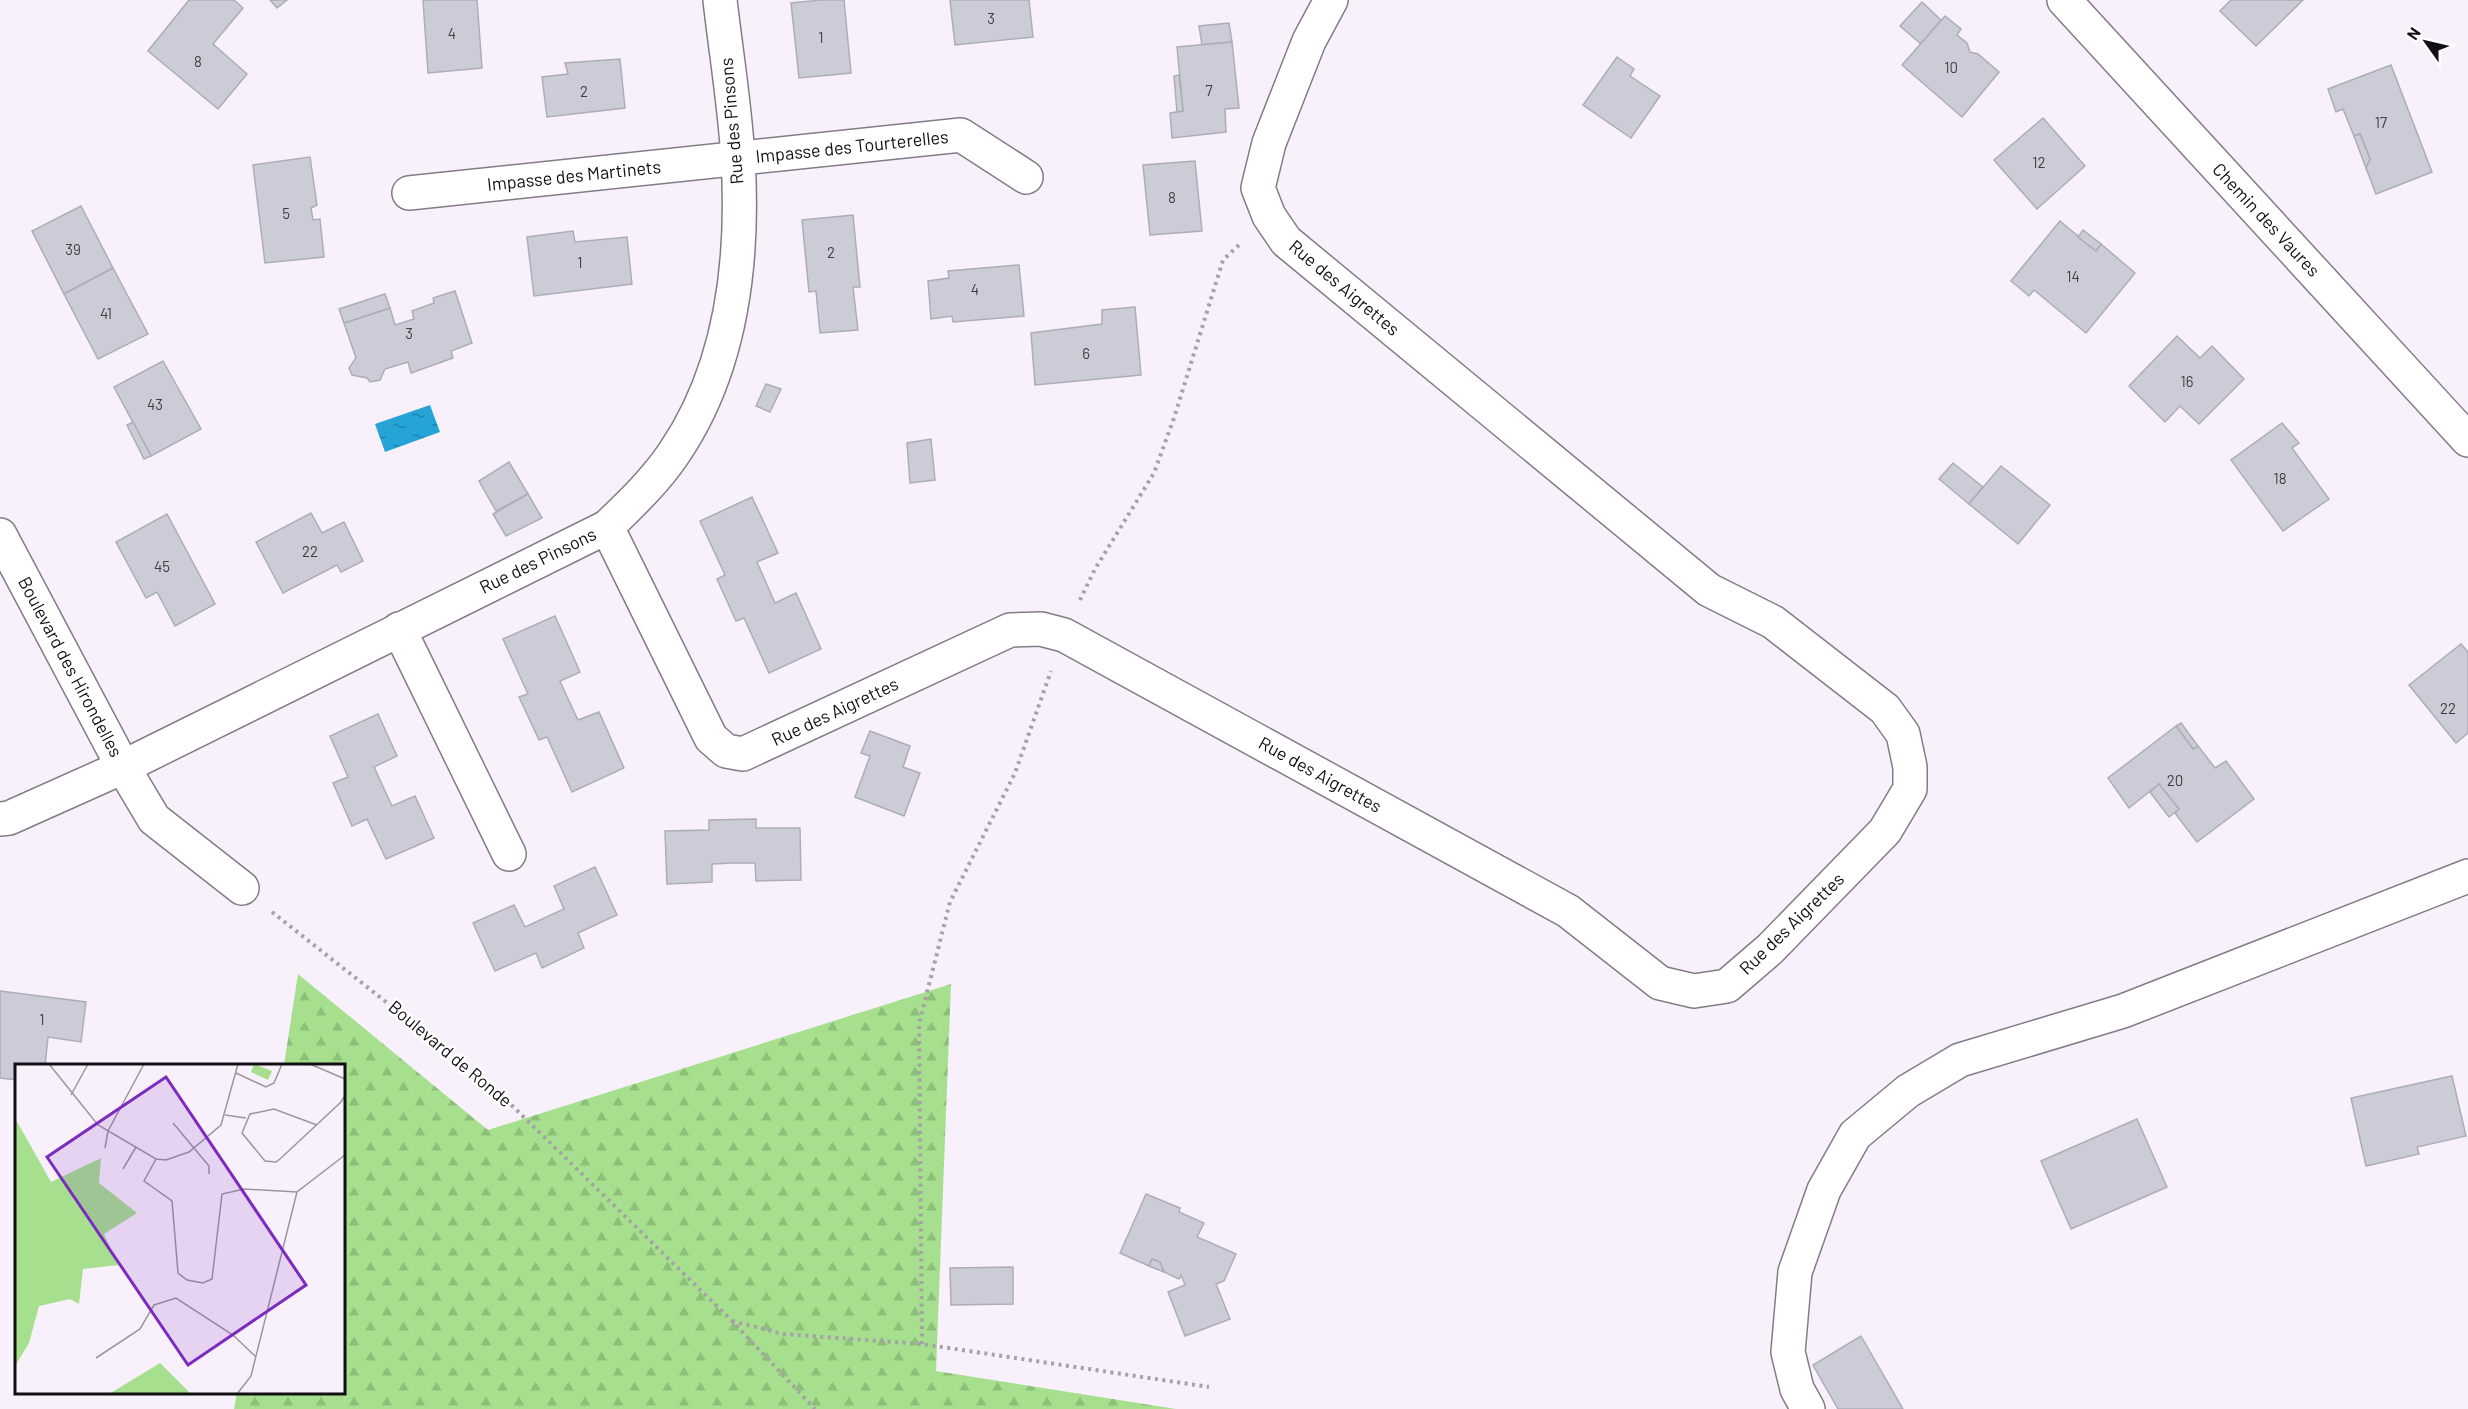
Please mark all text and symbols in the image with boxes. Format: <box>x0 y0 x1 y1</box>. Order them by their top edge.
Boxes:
house number: 3 <box>987 9 995 27</box>
north arrow <box>2396 12 2456 72</box>
house number: 4 <box>448 24 456 42</box>
text: N <box>2402 24 2424 43</box>
house number: 1 <box>818 28 824 46</box>
house number: 8 <box>194 52 202 70</box>
street label: Rue des Pinsons <box>715 57 748 185</box>
house number: 10 <box>1944 58 1958 76</box>
house number: 7 <box>1205 81 1213 99</box>
house number: 2 <box>580 82 588 100</box>
house number: 17 <box>2375 113 2387 131</box>
street label: Impasse des Tourterelles <box>754 125 950 167</box>
house number: 12 <box>2032 153 2046 171</box>
street label: Impasse des Martinets <box>486 155 662 195</box>
street label: Chemin des Vaures <box>2208 158 2325 281</box>
house number: 8 <box>1168 188 1176 206</box>
house number: 5 <box>282 204 290 222</box>
street label: Rue des Aigrettes <box>1285 235 1404 340</box>
house number: 39 <box>65 240 81 258</box>
house number: 2 <box>827 243 835 261</box>
house number: 1 <box>577 253 583 271</box>
house number: 14 <box>2066 267 2080 285</box>
house number: 4 <box>971 280 979 298</box>
house number: 41 <box>100 304 112 322</box>
house number: 3 <box>405 324 413 342</box>
house number: 6 <box>1082 344 1090 362</box>
house number: 16 <box>2181 372 2193 390</box>
house number: 43 <box>147 395 163 413</box>
house number: 18 <box>2273 469 2287 487</box>
street label: Rue des Pinsons <box>476 522 600 598</box>
house number: 22 <box>302 542 318 560</box>
house number: 45 <box>154 557 170 575</box>
street label: Boulevard des Hirondelles <box>14 573 128 761</box>
street label: Rue des Aigrettes <box>768 672 901 750</box>
house number: 22 <box>2440 699 2456 717</box>
street label: Rue des Aigrettes <box>1255 731 1386 817</box>
house number: 20 <box>2167 771 2183 789</box>
street label: Rue des Aigrettes <box>1734 868 1848 979</box>
street label: Boulevard de Ronde <box>384 995 517 1111</box>
house number: 1 <box>39 1010 45 1028</box>
inset map <box>15 1064 345 1394</box>

